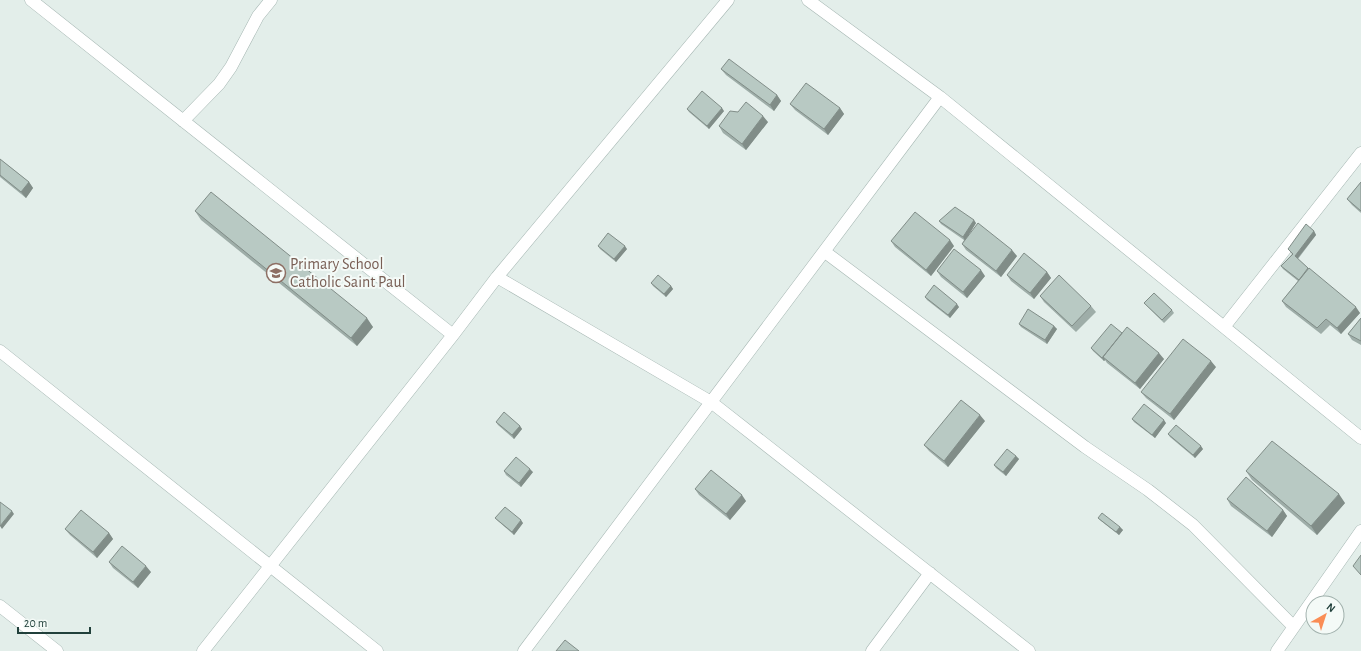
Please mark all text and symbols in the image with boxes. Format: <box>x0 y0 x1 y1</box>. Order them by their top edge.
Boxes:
place label: Primary School Catholic Saint Paul <box>290 256 406 290</box>
school or university icon: Primary School Catholic Saint Paul <box>265 262 287 284</box>
north arrow <box>1305 595 1345 635</box>
text: N <box>1325 601 1337 614</box>
scale bar <box>18 609 90 635</box>
text: 20 m <box>24 617 47 629</box>

